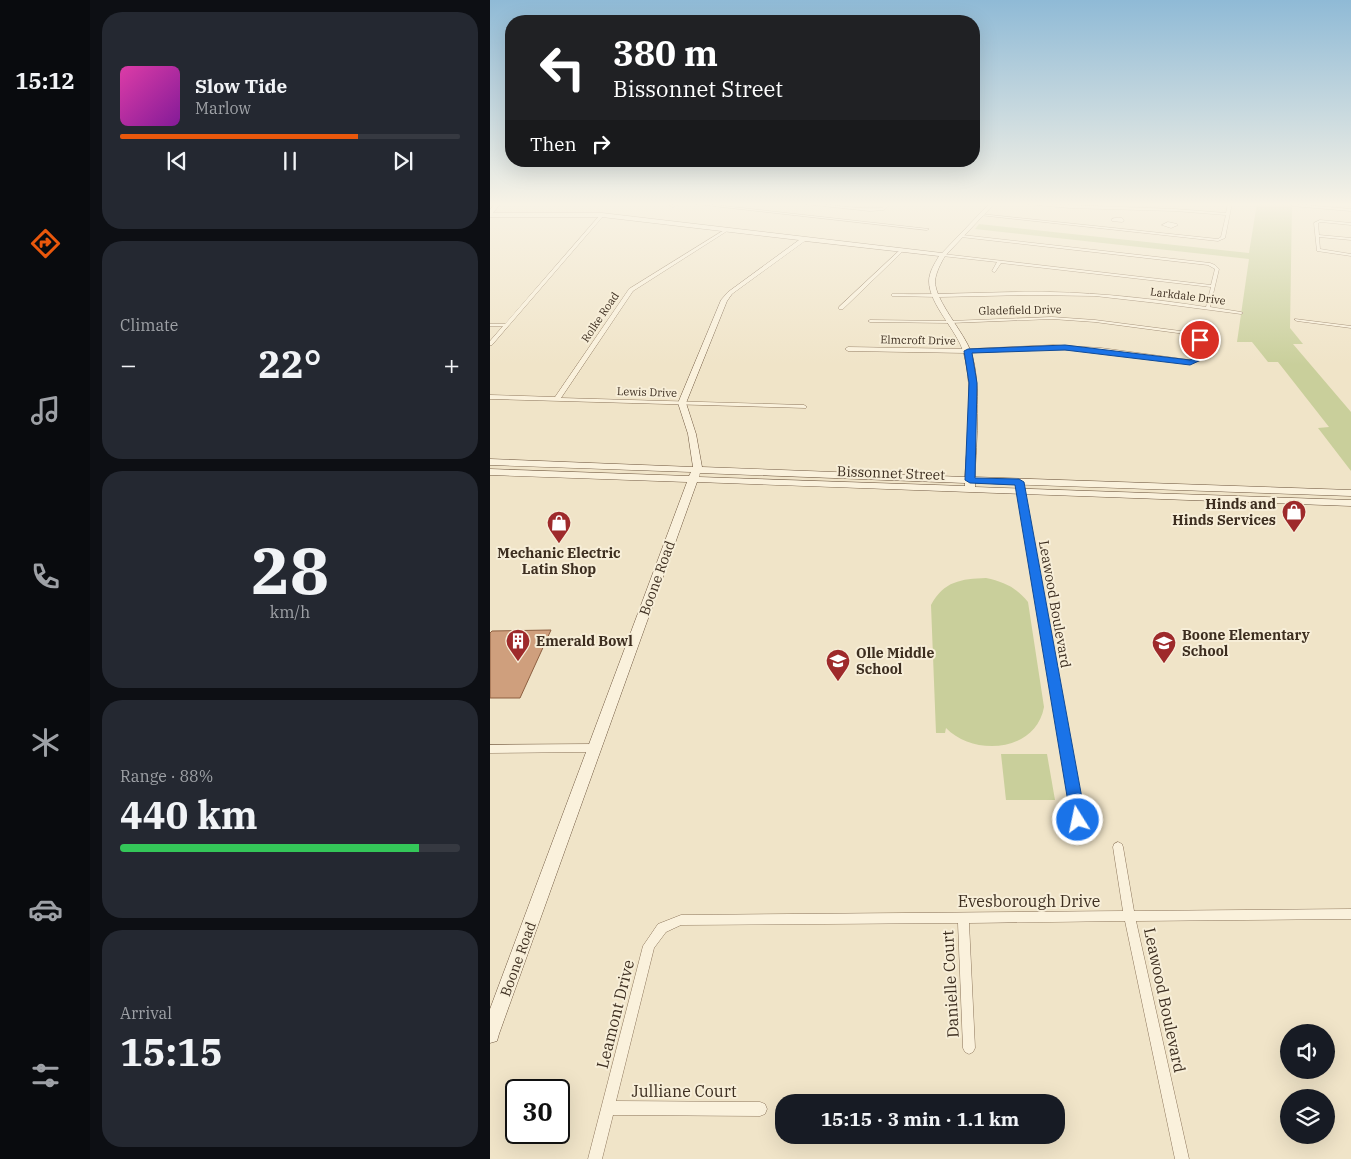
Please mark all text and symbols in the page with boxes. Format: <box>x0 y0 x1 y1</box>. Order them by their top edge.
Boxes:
text: 380 m <box>613 30 718 76</box>
icon: left <box>530 35 595 100</box>
text: 15:12 <box>15 66 75 95</box>
text: Slow Tide <box>195 74 287 98</box>
text: Bissonnet Street <box>613 74 783 103</box>
text: Marlow <box>195 98 251 118</box>
icon: right <box>587 130 615 158</box>
text: Then <box>530 132 577 156</box>
icon: previous <box>163 147 191 175</box>
icon: pause <box>276 147 304 175</box>
icon: next <box>389 147 417 175</box>
icon: directions <box>28 226 63 261</box>
street label: Larkdale Drive <box>1149 284 1227 308</box>
street label: Rolke Road <box>578 289 622 345</box>
street label: Gladefield Drive <box>978 302 1062 318</box>
text: Climate <box>120 315 178 335</box>
pin <box>1179 319 1221 361</box>
icon: arrive <box>1186 326 1214 354</box>
street label: Elmcroft Drive <box>880 332 956 348</box>
text: 22° <box>258 339 322 388</box>
text: − <box>120 346 137 383</box>
text: + <box>443 346 460 383</box>
street label: Lewis Drive <box>617 384 677 400</box>
icon: music <box>28 393 63 428</box>
street label: Bissonnet Street <box>837 462 945 484</box>
place label: Hinds and Hinds Services <box>1172 495 1276 529</box>
shop icon: Hinds and Hinds Services <box>1281 499 1307 533</box>
shop icon: Mechanic Electric Latin Shop <box>546 510 572 544</box>
text: 28 <box>251 527 329 612</box>
street label: Boone Road <box>635 538 679 618</box>
street label: Leawood Boulevard <box>1035 539 1075 670</box>
place label: Mechanic Electric Latin Shop <box>497 544 621 578</box>
icon: phone <box>28 559 63 594</box>
text: km/h <box>270 602 310 622</box>
place label: Boone Elementary School <box>1182 626 1310 660</box>
building icon: Emerald Bowl <box>505 628 531 662</box>
school or university icon: Boone Elementary School <box>1151 630 1177 664</box>
place label: Emerald Bowl <box>536 632 633 650</box>
place label: Olle Middle School <box>856 644 934 678</box>
school or university icon: Olle Middle School <box>825 648 851 682</box>
icon: climate <box>28 725 63 760</box>
text: Range · 88% <box>120 766 213 786</box>
text: 440 km <box>120 790 258 839</box>
position arrow <box>1051 793 1103 845</box>
street label: Evesborough Drive <box>958 891 1100 911</box>
icon: car <box>28 892 63 927</box>
street label: Boone Road <box>496 919 540 999</box>
street label: Leawood Boulevard <box>1140 926 1190 1075</box>
street label: Danielle Court <box>937 929 963 1038</box>
street label: Leamont Drive <box>592 958 638 1070</box>
text: Arrival <box>120 1003 172 1023</box>
map controls <box>1280 1024 1335 1144</box>
button: sound <box>1280 1024 1335 1079</box>
text: 15:15 <box>120 1027 223 1076</box>
icon: filters <box>28 1058 63 1093</box>
speed limit sign: 30 <box>505 1079 570 1144</box>
street label: Julliane Court <box>631 1081 737 1101</box>
button: layers <box>1280 1089 1335 1144</box>
text: 15:15 · 3 min · 1.1 km <box>821 1107 1019 1131</box>

